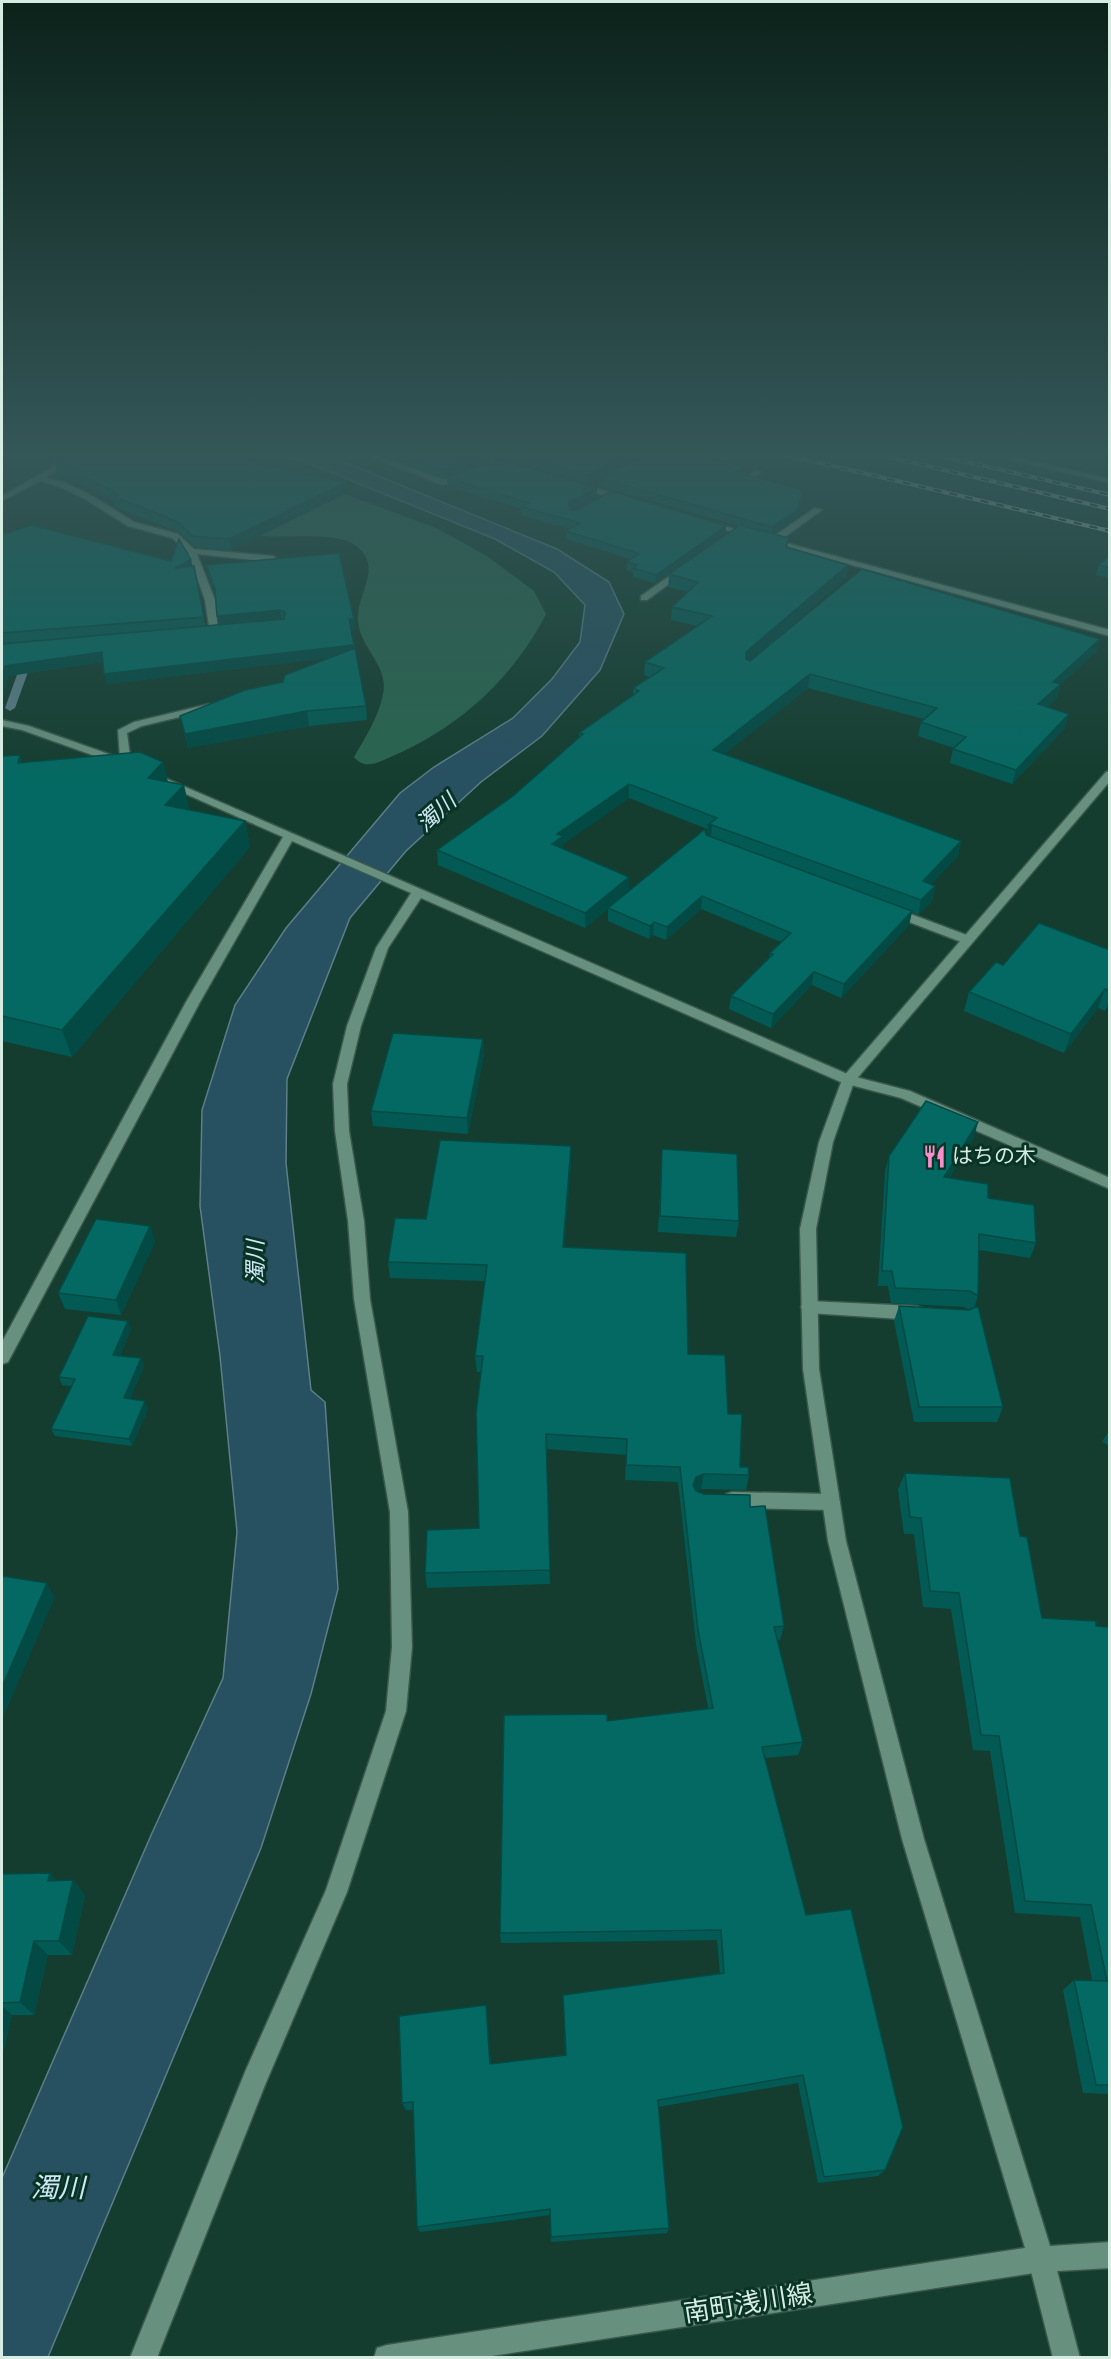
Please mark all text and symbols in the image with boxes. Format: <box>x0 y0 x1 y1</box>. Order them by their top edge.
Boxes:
water label: 濁川 <box>410 785 463 837</box>
place label: はちの木 <box>952 1141 1036 1169</box>
restaurant icon: はちの木 <box>921 1143 947 1169</box>
water label: 濁川 <box>240 1238 269 1284</box>
water label: 濁川 <box>31 2169 88 2204</box>
street label: 南町浅川線 <box>681 2275 815 2329</box>

